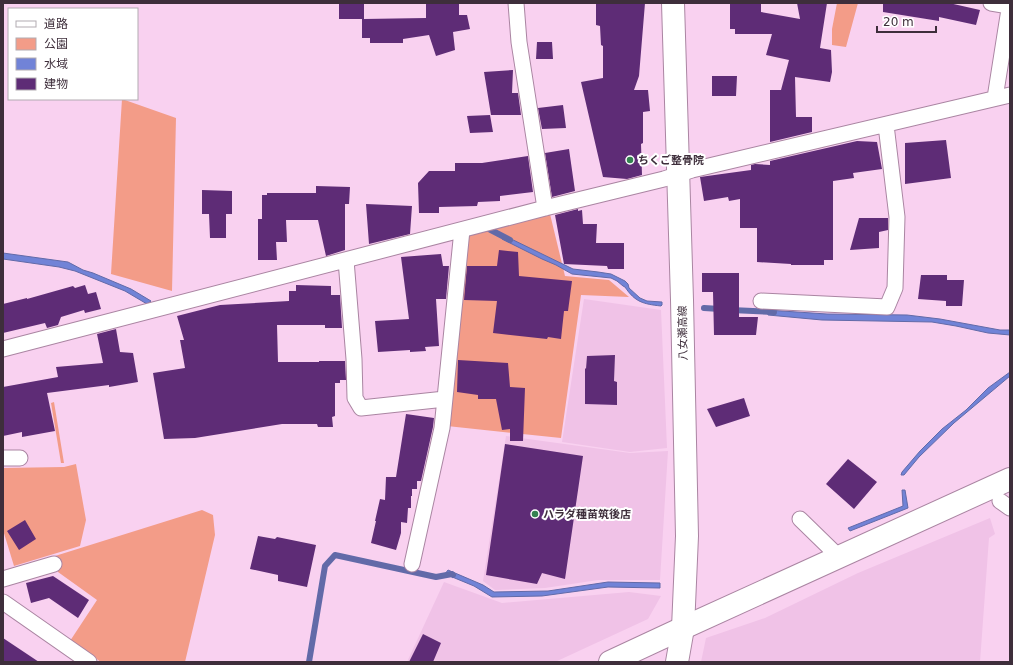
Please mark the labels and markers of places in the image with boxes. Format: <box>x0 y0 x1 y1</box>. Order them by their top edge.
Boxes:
place label: ちくご整骨院 <box>638 154 704 167</box>
marker: ちくご整骨院 <box>625 155 635 165</box>
place label: ハラダ種苗筑後店 <box>543 508 631 521</box>
marker: ハラダ種苗筑後店 <box>530 509 540 519</box>

